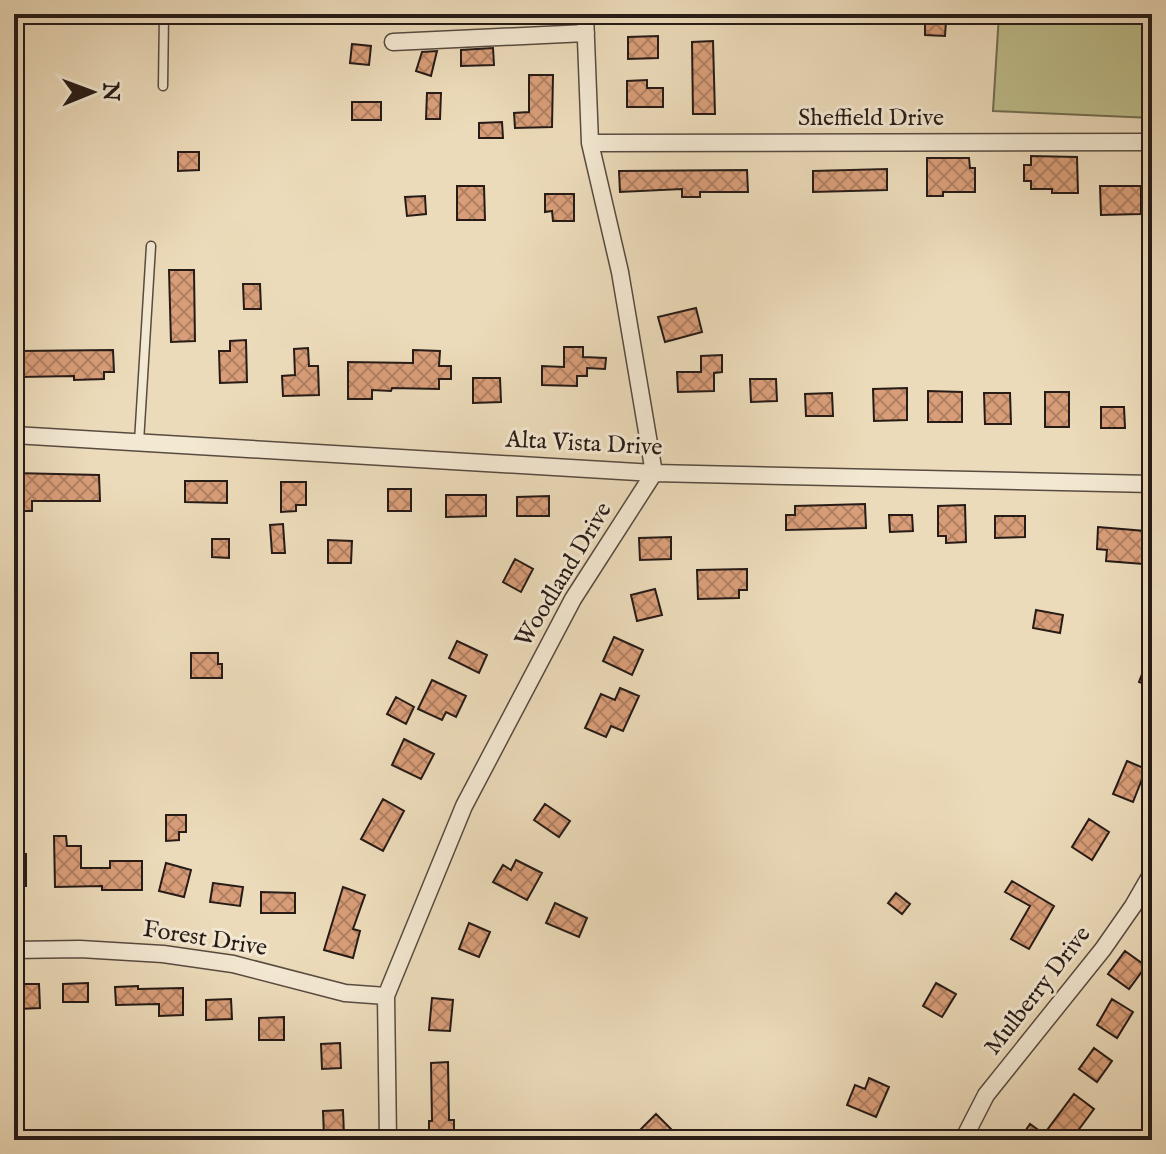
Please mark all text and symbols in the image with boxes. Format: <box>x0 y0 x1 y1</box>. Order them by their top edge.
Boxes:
north arrow <box>52 52 132 132</box>
text: N <box>96 81 124 101</box>
street label: Sheffield Drive <box>798 103 944 134</box>
street label: Alta Vista Drive <box>504 424 663 464</box>
street label: Woodland Drive <box>508 497 620 653</box>
street label: Forest Drive <box>141 914 269 964</box>
street label: Mulberry Drive <box>978 920 1098 1062</box>

